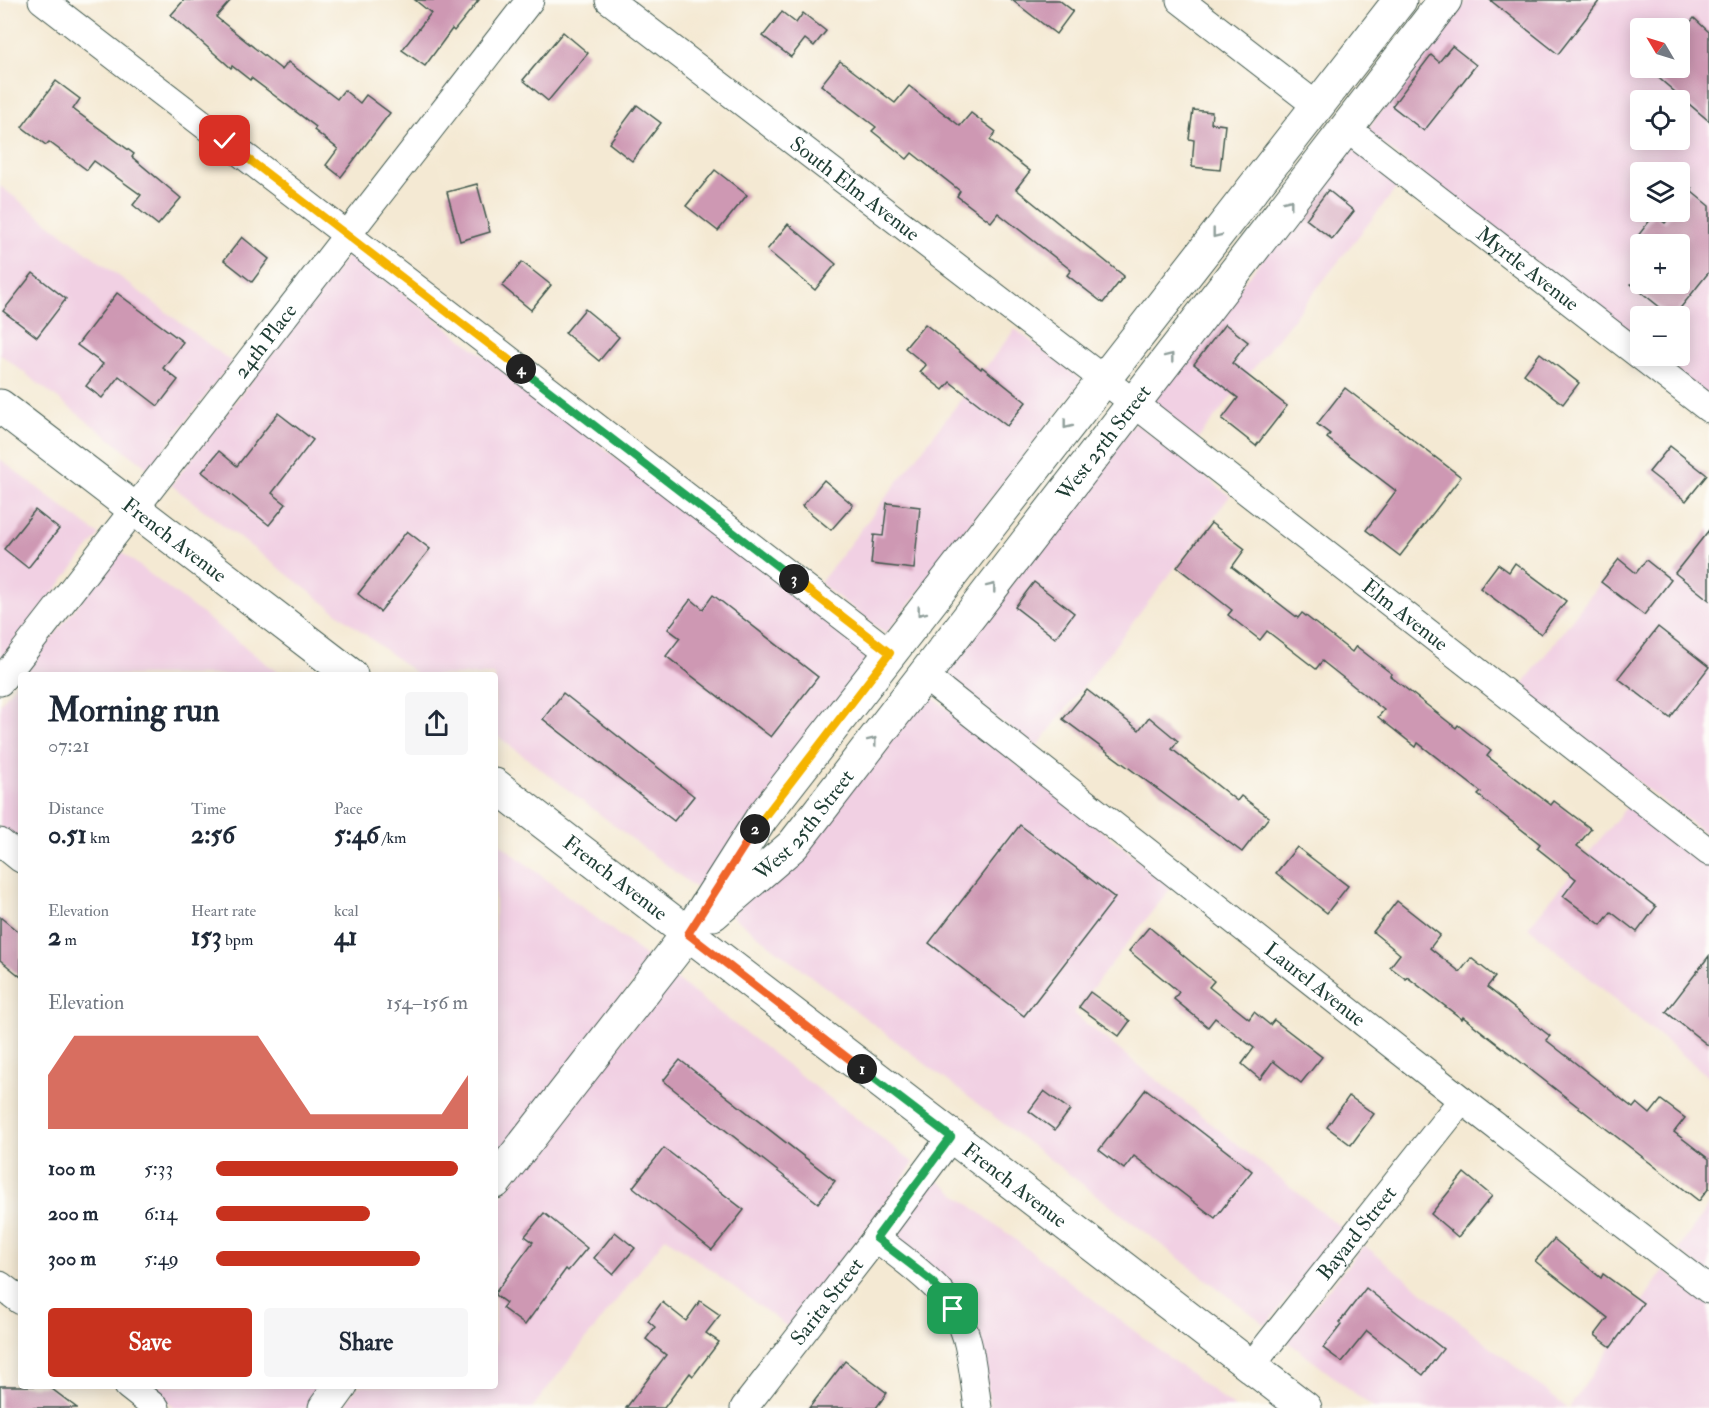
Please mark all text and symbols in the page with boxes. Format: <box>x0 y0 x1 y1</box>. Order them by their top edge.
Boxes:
north arrow <box>1630 18 1690 78</box>
map controls <box>1630 18 1690 366</box>
button: locate <box>1630 90 1690 150</box>
pin <box>199 115 250 166</box>
icon: check <box>208 124 241 157</box>
street label: South Elm Avenue <box>784 130 926 247</box>
button: layers <box>1630 162 1690 222</box>
one-way arrow <box>1281 198 1292 209</box>
street label: Myrtle Avenue <box>1471 220 1585 317</box>
one-way arrow <box>1212 228 1223 239</box>
button: + <box>1630 234 1690 294</box>
street label: 24th Place <box>227 298 303 384</box>
button: − <box>1630 306 1690 366</box>
one-way arrow <box>1162 353 1173 364</box>
pin: 4 <box>506 354 536 384</box>
text: 4 <box>517 359 525 379</box>
street label: West 25th Street <box>1050 379 1157 507</box>
one-way arrow <box>1063 418 1074 429</box>
street label: French Avenue <box>117 491 233 589</box>
pin: 3 <box>779 564 809 594</box>
text: 3 <box>791 569 797 589</box>
street label: Elm Avenue <box>1357 573 1454 657</box>
one-way arrow <box>985 583 996 594</box>
one-way arrow <box>918 605 929 616</box>
text: Morning run <box>48 690 220 731</box>
button: share <box>405 692 468 755</box>
text: 07:21 <box>48 733 90 758</box>
one-way arrow <box>866 737 877 748</box>
street label: West 25th Street <box>746 764 858 884</box>
text: Distance <box>48 799 104 819</box>
text: Time <box>191 799 226 819</box>
text: Pace <box>334 799 363 819</box>
pin: 2 <box>740 814 770 844</box>
text: 0.51 <box>48 819 87 851</box>
text: 2:56 <box>191 819 235 851</box>
text: 5:46 <box>334 819 379 851</box>
text: km <box>87 828 110 848</box>
text: /km <box>379 828 407 848</box>
street label: French Avenue <box>558 829 673 927</box>
text: Elevation <box>48 901 109 921</box>
text: Heart rate <box>191 901 256 921</box>
text: kcal <box>334 901 359 921</box>
text: 2 <box>48 921 61 953</box>
text: 153 <box>191 921 222 953</box>
text: 41 <box>334 921 357 953</box>
text: m <box>61 930 77 950</box>
text: bpm <box>222 930 253 950</box>
street label: Laurel Avenue <box>1259 936 1372 1033</box>
text: Elevation <box>48 990 124 1015</box>
text: 154–156 m <box>386 990 468 1015</box>
pin: 1 <box>847 1054 877 1084</box>
text: 1 <box>859 1059 865 1079</box>
street label: French Avenue <box>957 1136 1073 1234</box>
text: 100 m <box>48 1156 95 1181</box>
text: 5:33 <box>144 1156 173 1181</box>
street label: Bayard Street <box>1311 1180 1402 1286</box>
text: 200 m <box>48 1201 98 1226</box>
text: 6:14 <box>144 1201 177 1226</box>
text: 300 m <box>48 1246 96 1271</box>
text: 5:49 <box>144 1246 179 1271</box>
street label: Sarita Street <box>784 1252 870 1351</box>
pin <box>927 1283 978 1334</box>
icon: arrive <box>936 1292 969 1325</box>
button: Save <box>48 1308 252 1377</box>
button: Share <box>264 1308 468 1377</box>

